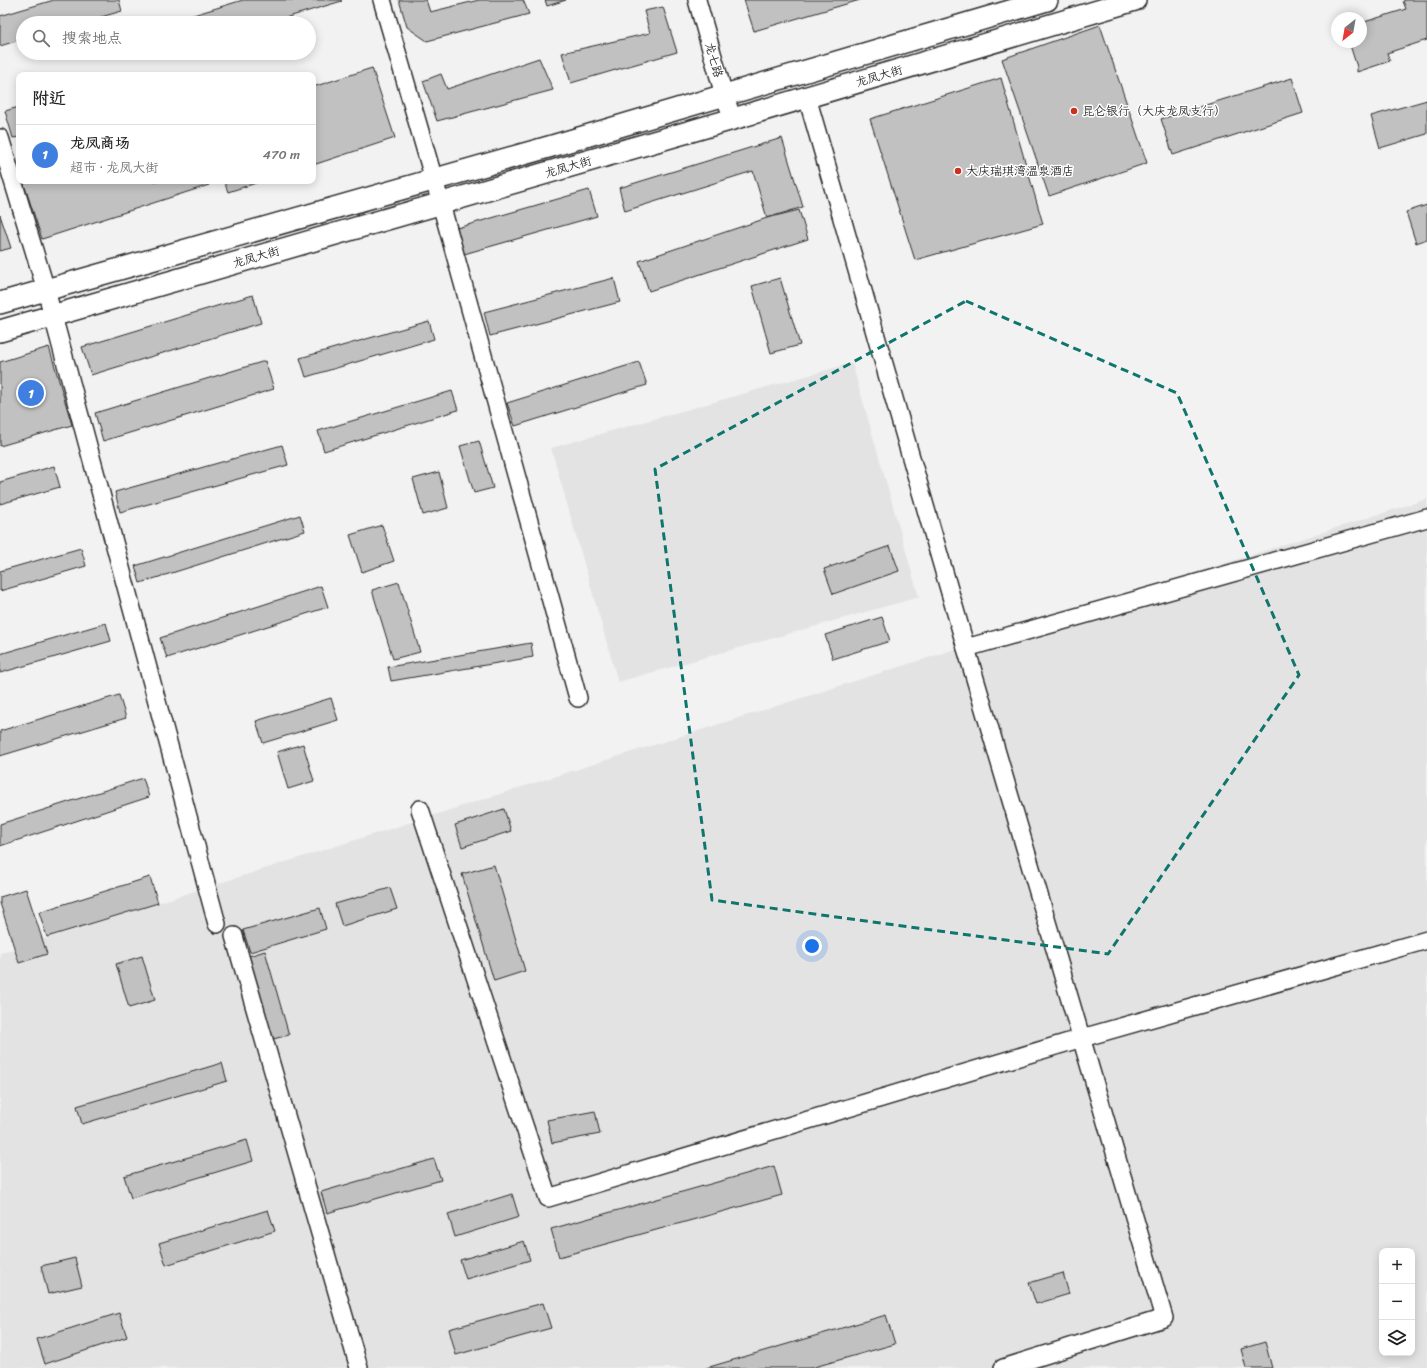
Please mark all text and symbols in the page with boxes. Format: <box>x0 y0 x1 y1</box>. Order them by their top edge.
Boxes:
north arrow <box>1331 12 1367 48</box>
search box <box>16 16 316 60</box>
text: 搜索地点 <box>62 25 122 51</box>
icon: search <box>30 27 52 49</box>
street label: 龙七路 <box>698 40 730 80</box>
street label: 龙凤大街 <box>853 59 905 93</box>
text: 附近 <box>32 83 66 113</box>
place label: 昆仑银行（大庆龙凤支行） <box>1082 100 1226 122</box>
marker: 昆仑银行（大庆龙凤支行） <box>1069 106 1079 116</box>
text: 龙凤商场 <box>70 130 130 156</box>
text: 1 <box>42 143 48 166</box>
text: 470 m <box>263 143 300 166</box>
street label: 龙凤大街 <box>542 150 594 184</box>
text: 超市 · 龙凤大街 <box>70 156 158 179</box>
place label: 大庆瑞琪湾温泉酒店 <box>966 160 1074 182</box>
marker: 大庆瑞琪湾温泉酒店 <box>953 166 963 176</box>
street label: 龙凤大街 <box>230 240 282 274</box>
pin: 1 <box>18 378 44 408</box>
your location <box>802 936 822 956</box>
map controls <box>1379 1248 1415 1356</box>
button: + <box>1379 1248 1415 1284</box>
button: − <box>1379 1284 1415 1320</box>
button: layers <box>1379 1320 1415 1356</box>

